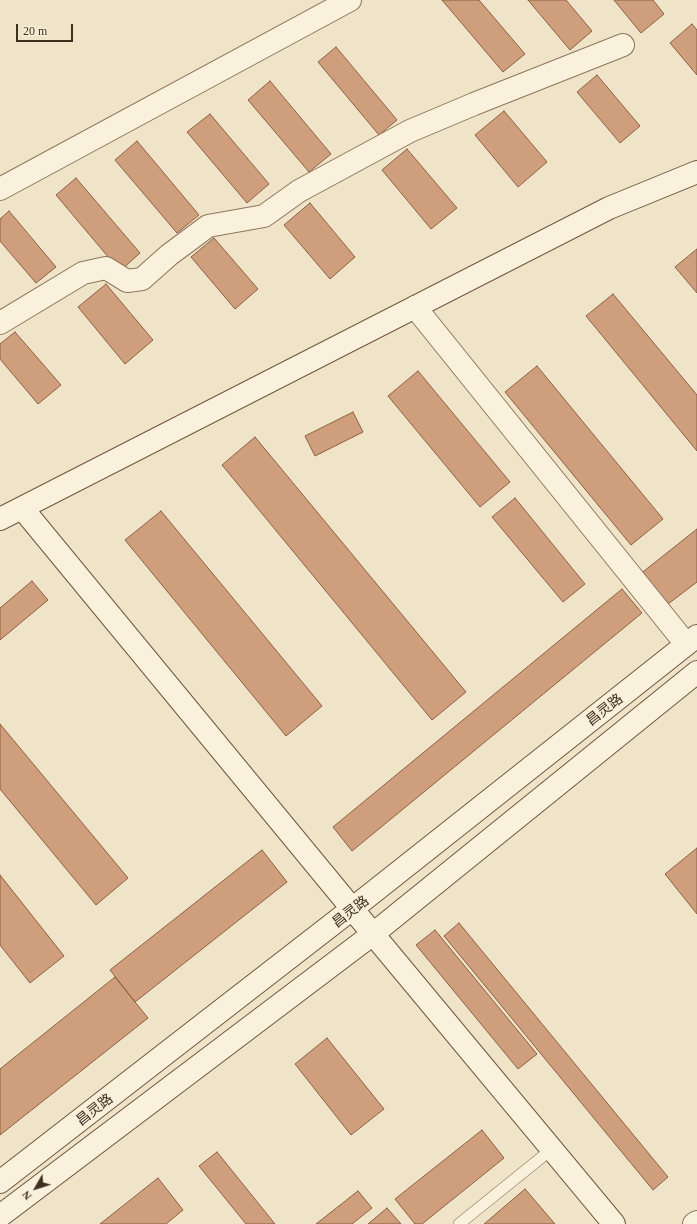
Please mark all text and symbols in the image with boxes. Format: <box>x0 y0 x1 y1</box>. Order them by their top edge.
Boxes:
scale bar <box>18 16 75 42</box>
text: 20 m <box>23 24 47 38</box>
street label: 昌灵路 <box>582 689 626 729</box>
street label: 昌灵路 <box>328 891 372 931</box>
street label: 昌灵路 <box>72 1089 116 1129</box>
north arrow <box>16 1168 56 1208</box>
text: N <box>20 1189 34 1202</box>

